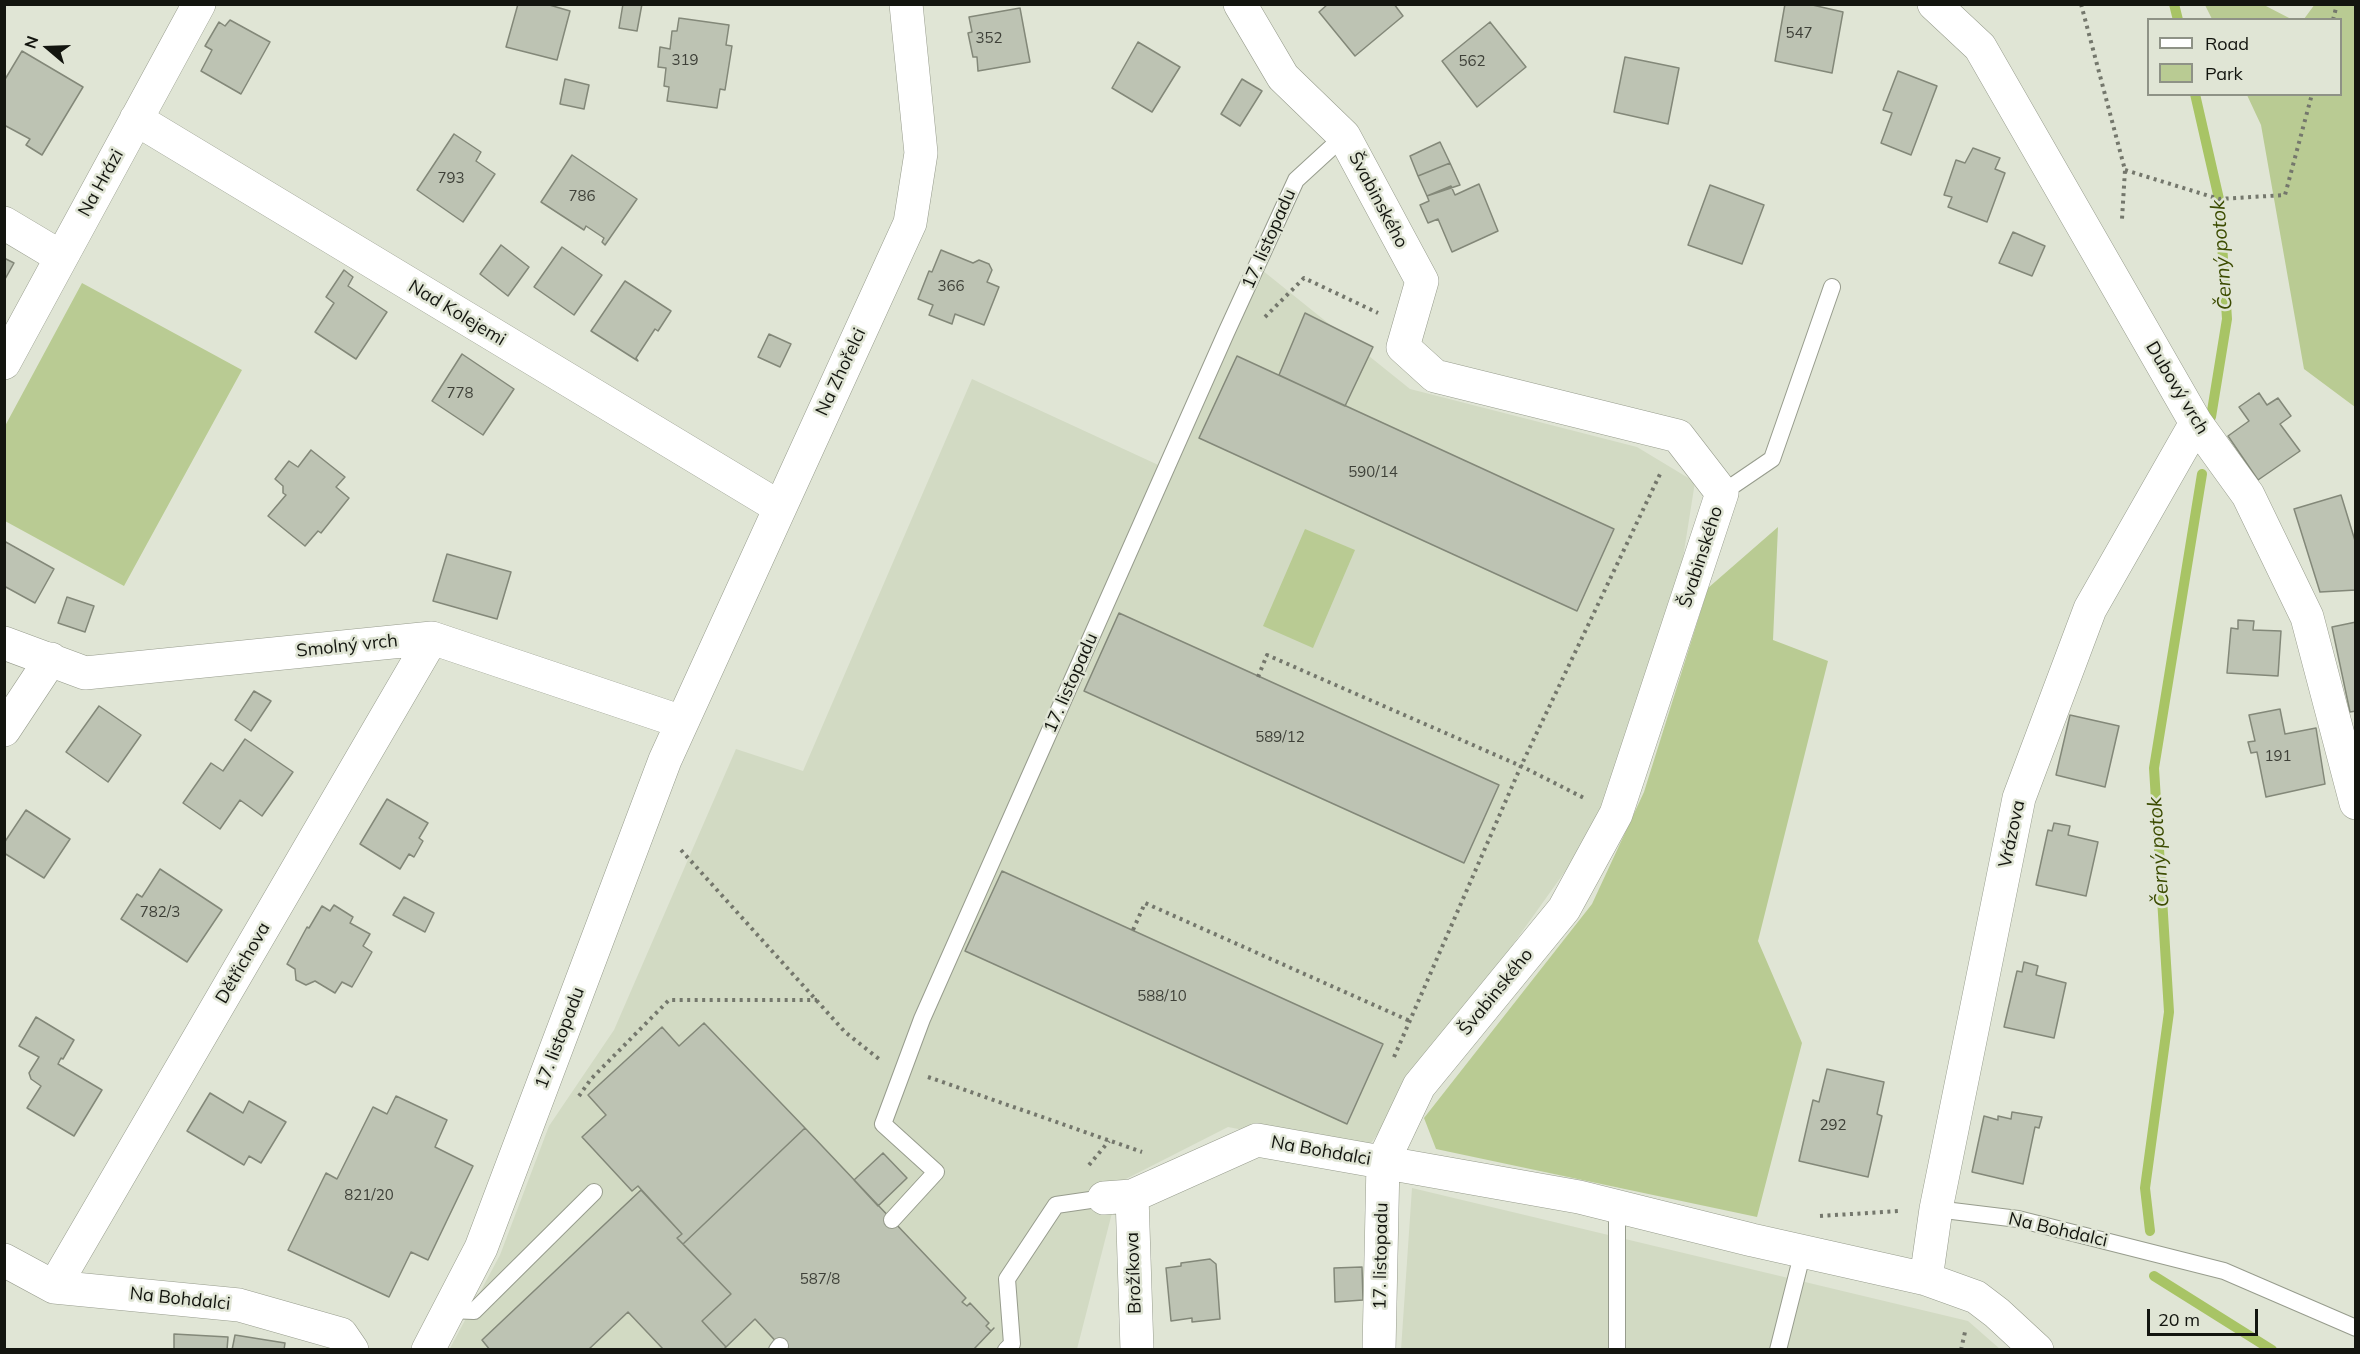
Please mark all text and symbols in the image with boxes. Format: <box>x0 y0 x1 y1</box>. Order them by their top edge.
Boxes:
north arrow <box>18 18 78 78</box>
legend <box>2147 18 2342 96</box>
house number: 547 <box>1786 24 1812 42</box>
house number: 352 <box>976 29 1002 47</box>
text: Road <box>2205 32 2249 55</box>
text: N <box>20 33 42 51</box>
house number: 319 <box>672 51 698 69</box>
house number: 562 <box>1459 52 1485 70</box>
text: Park <box>2205 62 2243 85</box>
street label: Na Hrázi <box>74 146 128 220</box>
street label: Švabinského <box>1344 148 1412 252</box>
house number: 793 <box>438 169 464 187</box>
street label: 17. listopadu <box>1237 186 1301 292</box>
house number: 786 <box>569 187 595 205</box>
water label: Černý potok <box>2206 199 2238 311</box>
street label: Nad Kolejemi <box>405 276 509 350</box>
house number: 366 <box>938 277 964 295</box>
street label: Na Zhořelci <box>811 325 871 419</box>
street label: Dubový vrch <box>2141 338 2213 438</box>
house number: 778 <box>447 384 473 402</box>
house number: 590/14 <box>1348 463 1398 481</box>
street label: Švabinského <box>1674 503 1728 611</box>
street label: Smolný vrch <box>295 630 399 662</box>
street label: 17. listopadu <box>1039 630 1103 736</box>
house number: 589/12 <box>1255 728 1305 746</box>
house number: 191 <box>2265 747 2291 765</box>
water label: Černý potok <box>2143 796 2175 908</box>
street label: Vrázova <box>1994 798 2030 870</box>
house number: 782/3 <box>140 903 180 921</box>
street label: Dětřichova <box>211 919 275 1007</box>
street label: Švabinského <box>1454 944 1538 1040</box>
street label: 17. listopadu <box>531 984 589 1092</box>
house number: 588/10 <box>1137 987 1187 1005</box>
house number: 292 <box>1820 1116 1846 1134</box>
street label: Na Bohdalci <box>1269 1132 1373 1170</box>
house number: 821/20 <box>344 1186 394 1204</box>
street label: 17. listopadu <box>1369 1202 1393 1310</box>
street label: Na Bohdalci <box>2006 1208 2110 1252</box>
street label: Brožíkova <box>1122 1232 1146 1314</box>
house number: 587/8 <box>800 1270 840 1288</box>
street label: Na Bohdalci <box>129 1283 231 1315</box>
scale bar <box>2150 1297 2261 1335</box>
text: 20 m <box>2158 1308 2200 1331</box>

